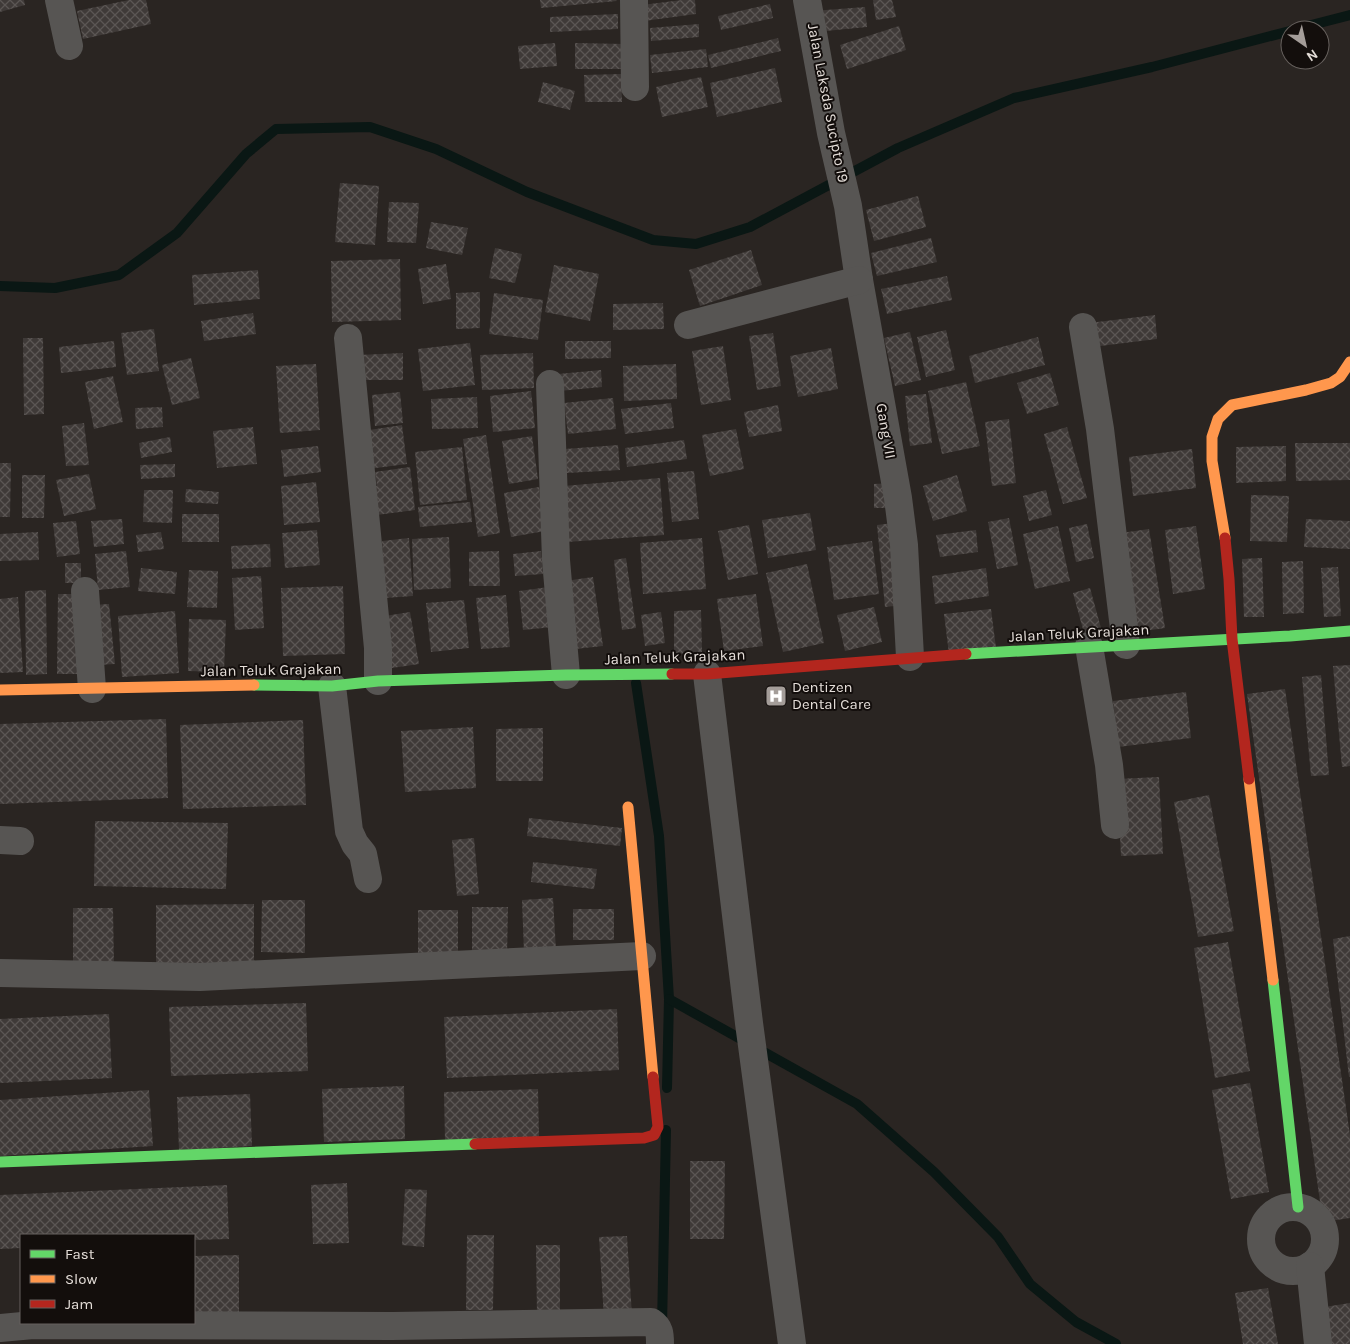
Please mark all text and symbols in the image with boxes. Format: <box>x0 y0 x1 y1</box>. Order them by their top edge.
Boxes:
north arrow <box>1280 20 1330 70</box>
street label: Jalan Laksda Sucipto 19 <box>804 22 852 184</box>
text: N <box>1303 46 1321 65</box>
street label: Gang VII <box>872 402 900 460</box>
street label: Jalan Teluk Grajakan <box>1008 620 1150 646</box>
street label: Jalan Teluk Grajakan <box>604 646 746 668</box>
street label: Jalan Teluk Grajakan <box>200 660 342 680</box>
place label: Dentizen Dental Care <box>792 678 871 713</box>
hospital icon: Dentizen Dental Care <box>764 684 788 708</box>
legend <box>20 1234 195 1324</box>
text: Fast <box>65 1245 95 1263</box>
text: Slow <box>65 1270 97 1288</box>
text: Jam <box>65 1295 93 1313</box>

